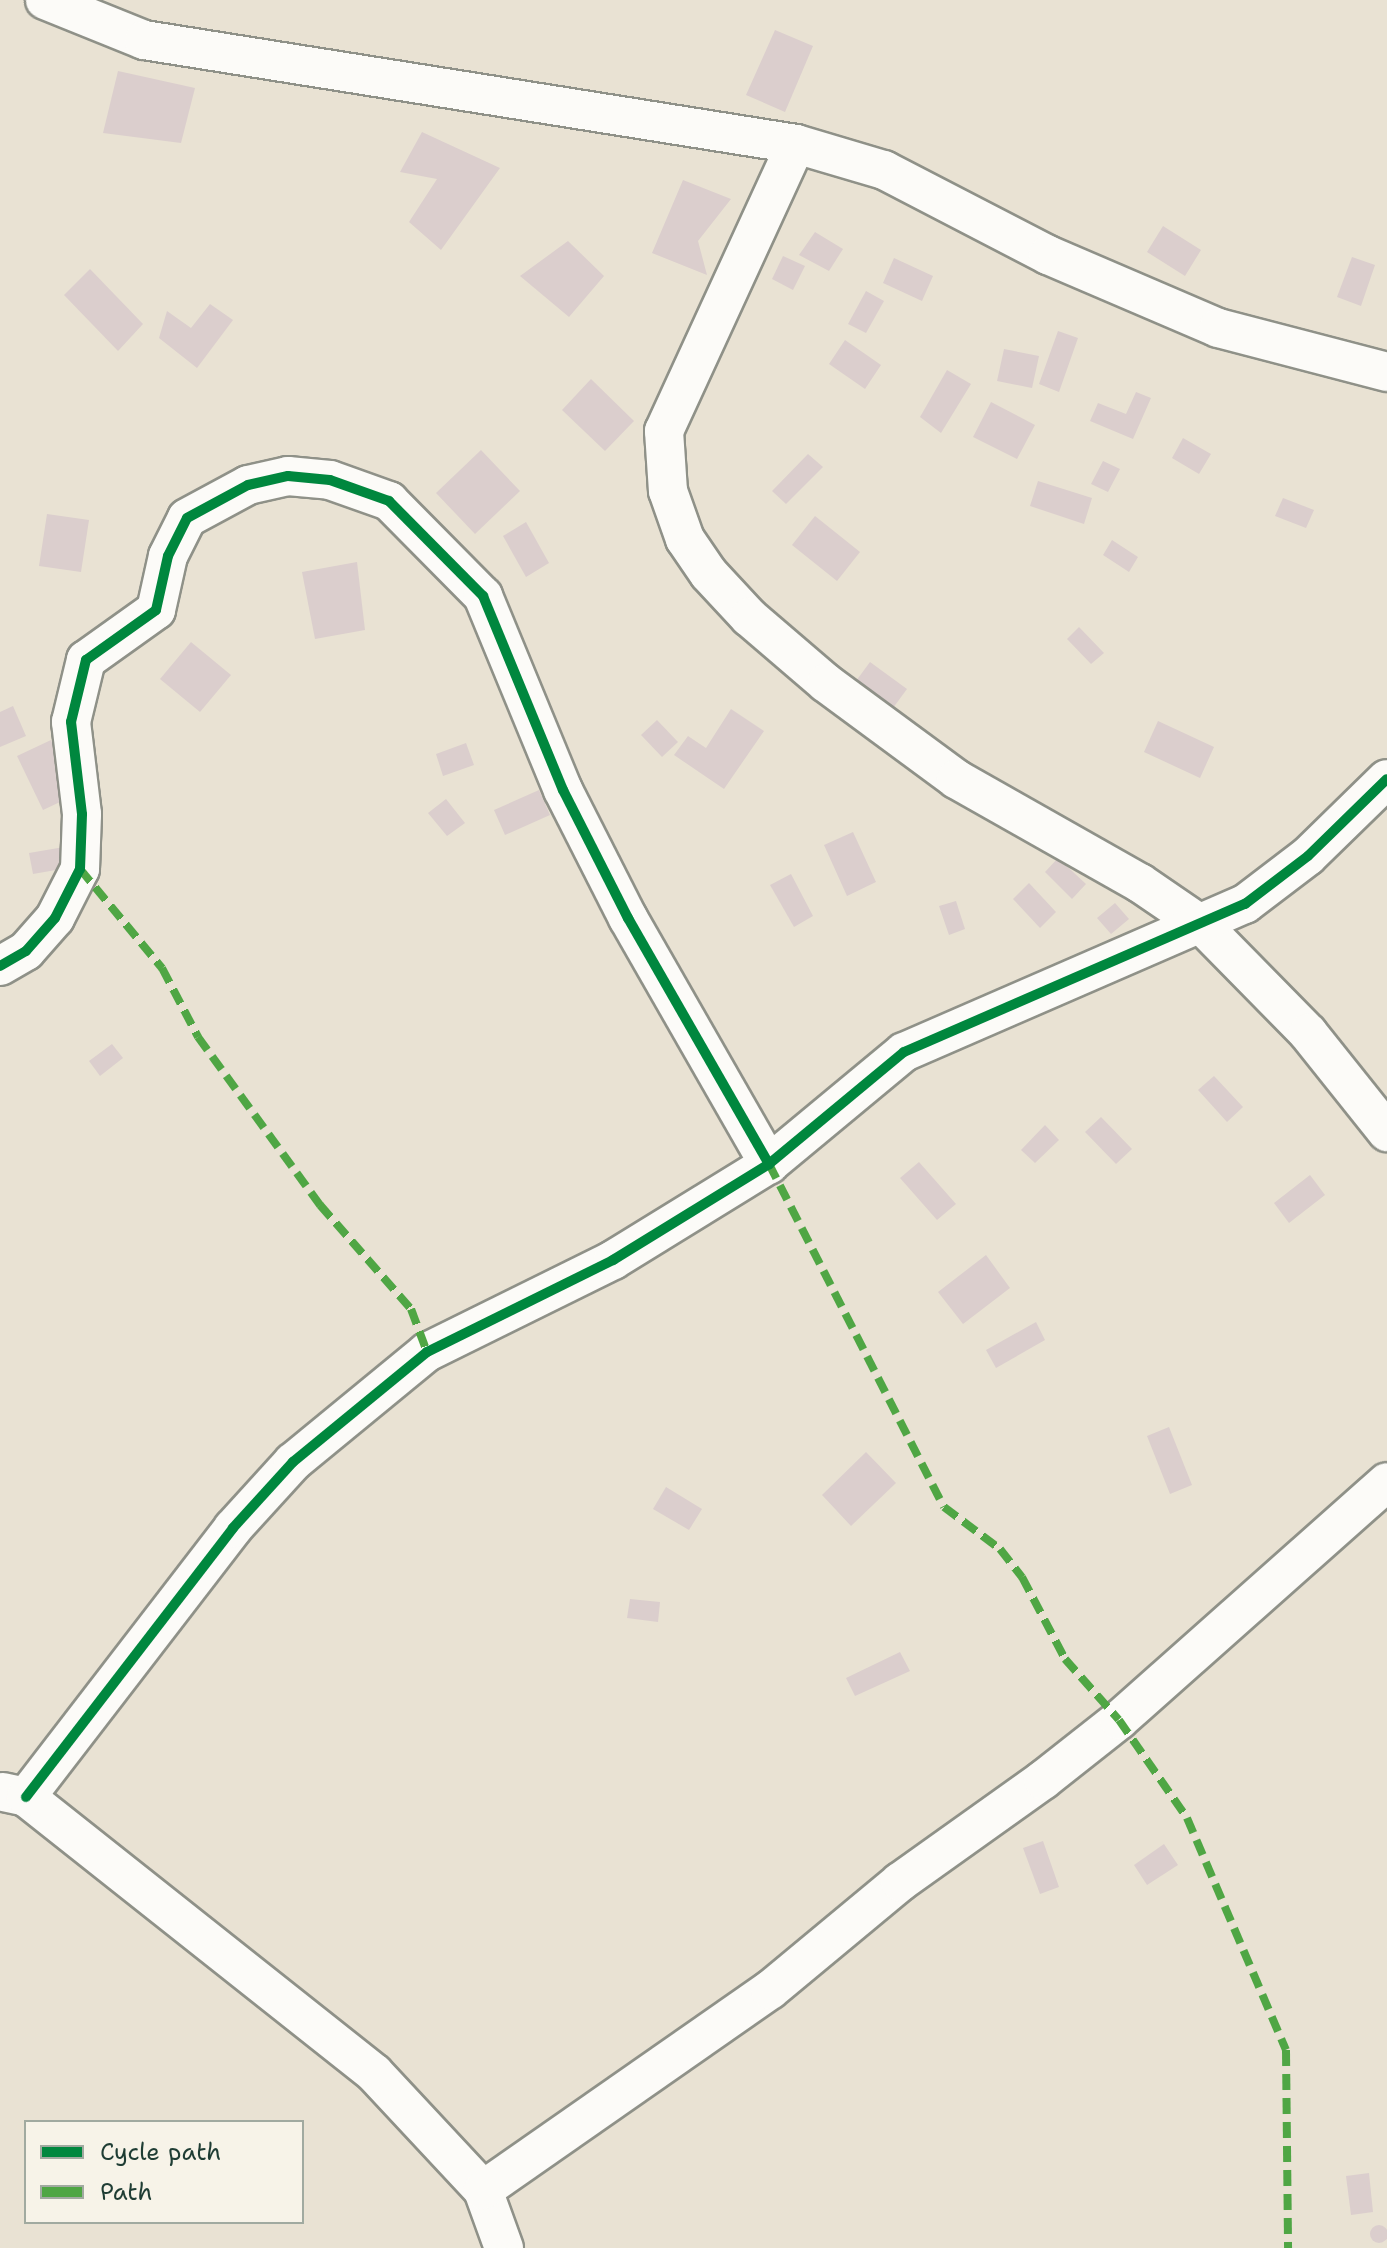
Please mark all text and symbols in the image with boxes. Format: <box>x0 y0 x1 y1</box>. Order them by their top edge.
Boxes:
legend <box>24 2120 304 2224</box>
text: Cycle path <box>100 2136 221 2168</box>
text: Path <box>100 2176 152 2208</box>

